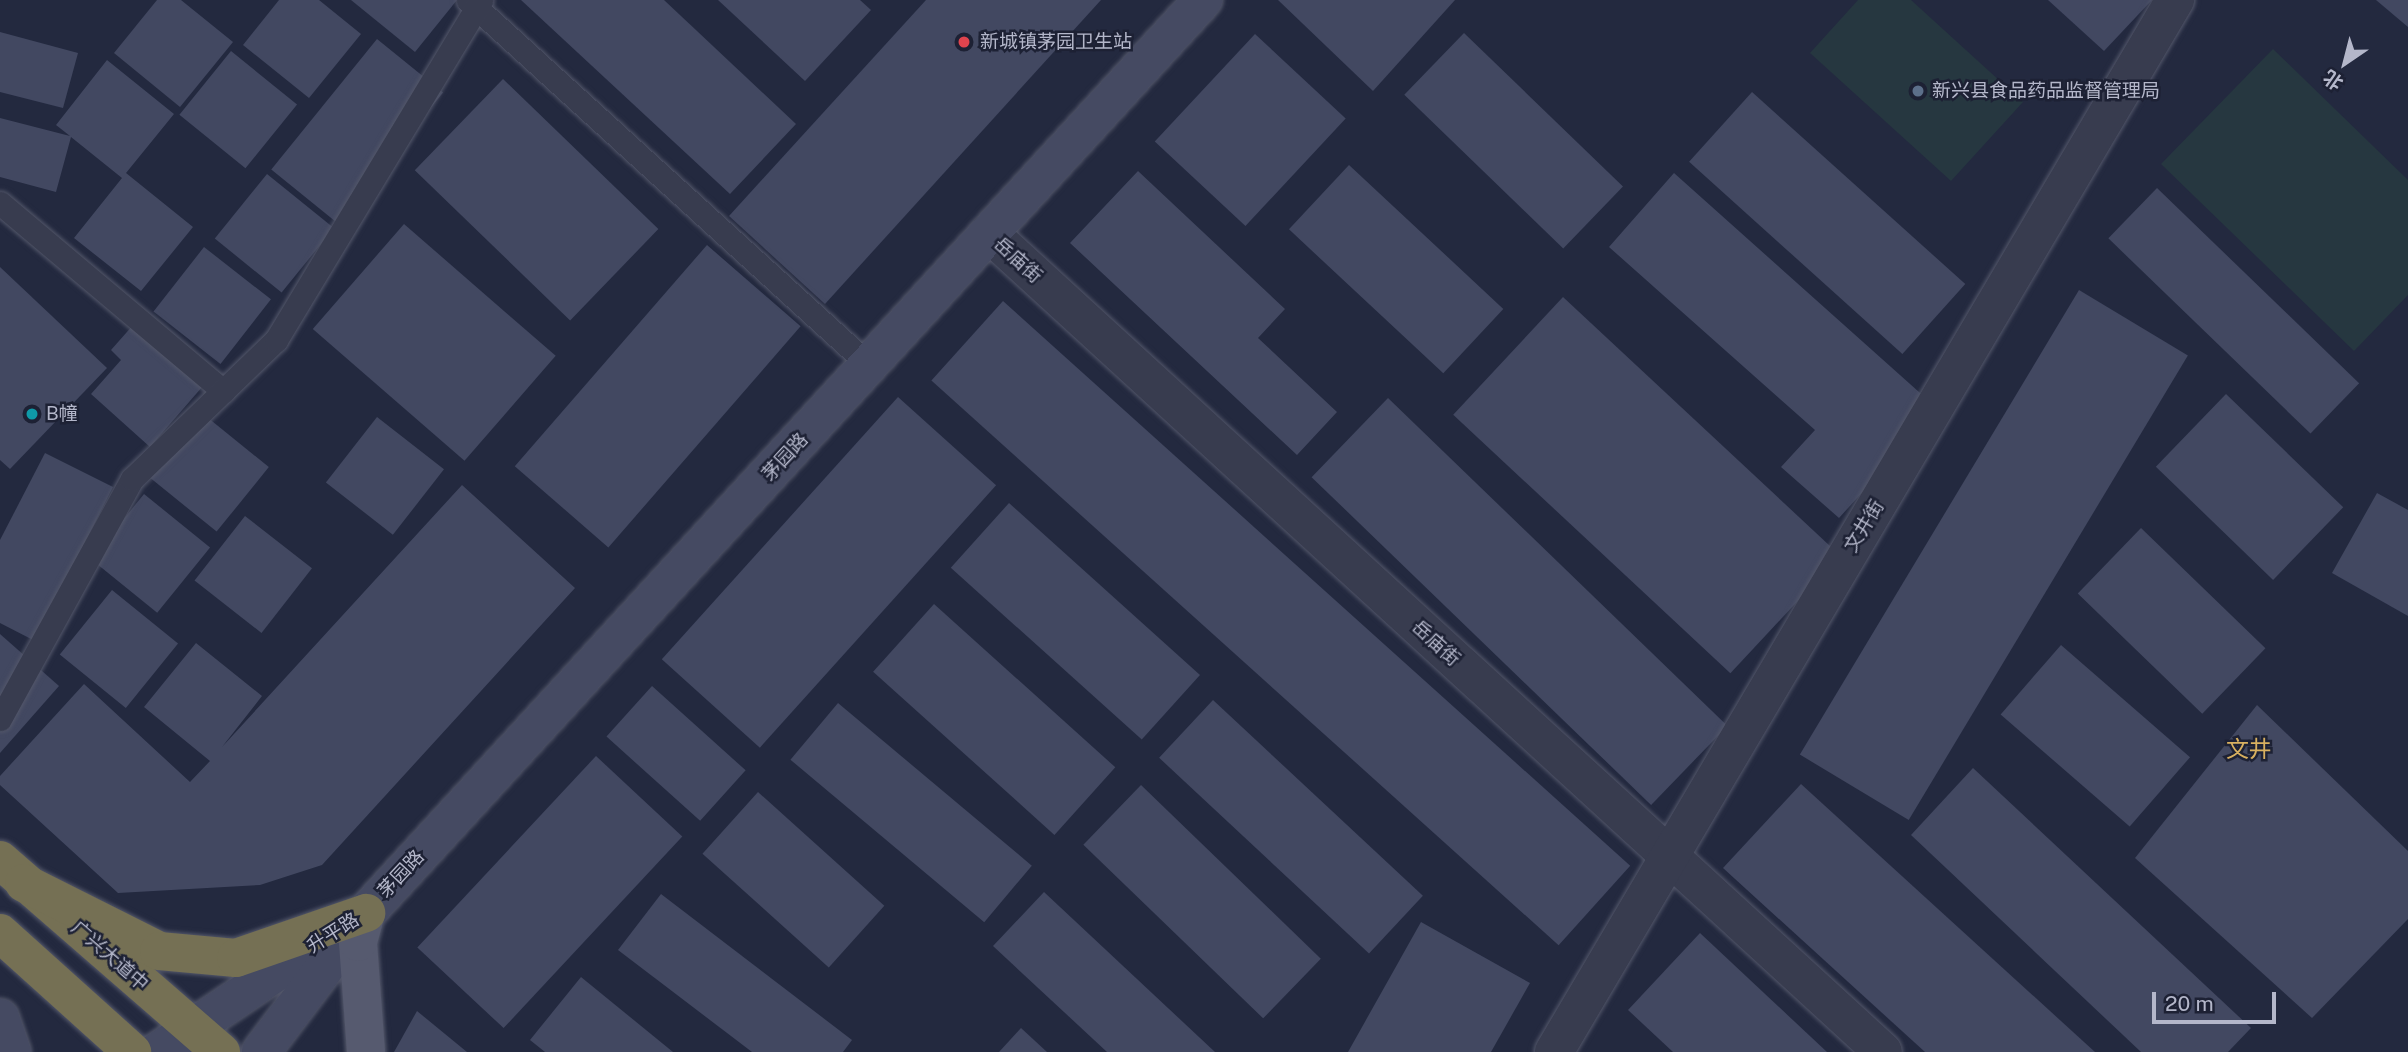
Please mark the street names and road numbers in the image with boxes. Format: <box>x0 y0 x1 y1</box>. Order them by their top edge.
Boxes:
street label: 岳庙街 <box>989 232 1047 288</box>
street label: 茅园路 <box>757 428 813 486</box>
street label: 文井街 <box>1840 496 1888 556</box>
street label: 岳庙街 <box>1407 615 1465 671</box>
street label: 茅园路 <box>373 845 429 903</box>
street label: 升平路 <box>303 908 363 958</box>
street label: 广兴大道中 <box>67 916 153 996</box>

